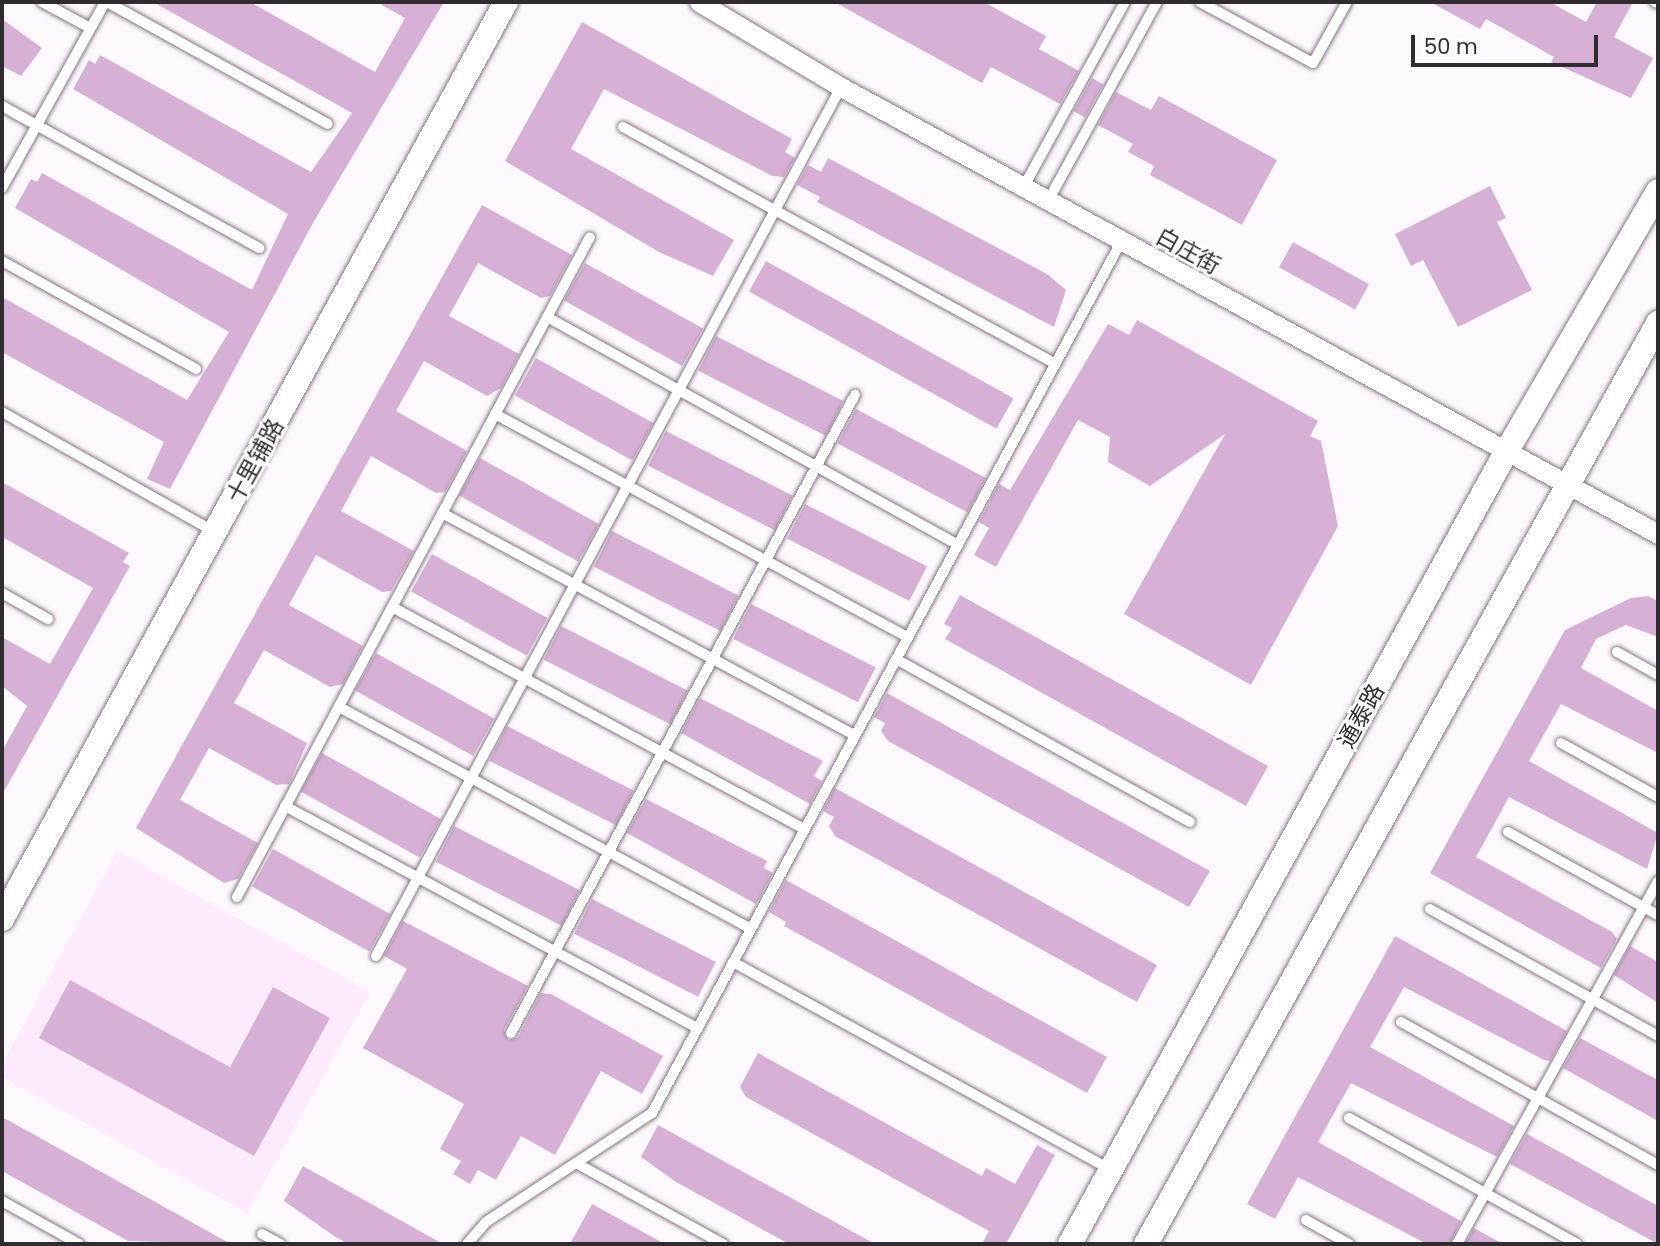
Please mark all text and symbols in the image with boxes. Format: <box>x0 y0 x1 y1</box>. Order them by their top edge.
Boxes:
scale bar <box>1415 21 1602 65</box>
text: 50 m <box>1424 32 1478 61</box>
street label: 白庄街 <box>1151 222 1225 280</box>
street label: 十里铺路 <box>221 414 289 508</box>
street label: 通泰路 <box>1332 679 1390 753</box>

